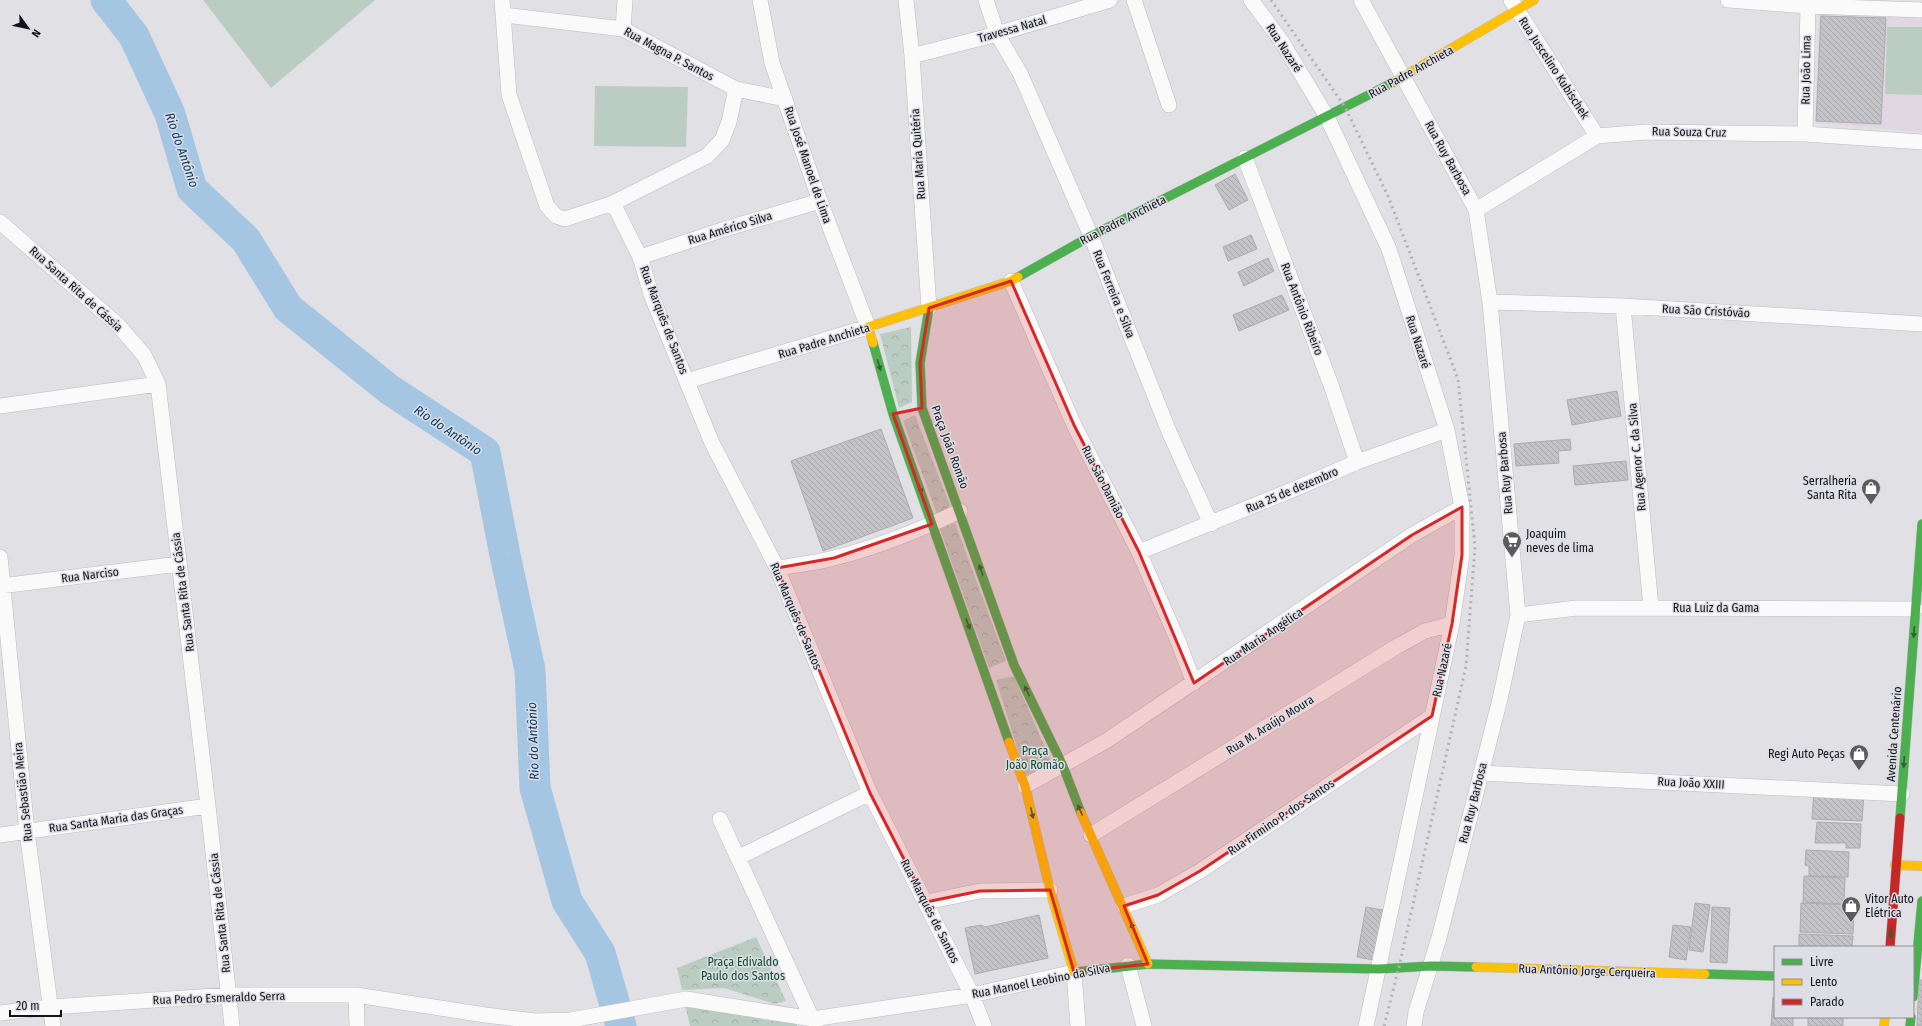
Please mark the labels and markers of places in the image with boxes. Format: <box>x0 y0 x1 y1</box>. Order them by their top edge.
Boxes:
place label: Serralheria Santa Rita <box>1803 474 1857 502</box>
shop icon: Serralheria Santa Rita <box>1860 477 1882 505</box>
place label: Joaquim neves de lima <box>1526 527 1594 555</box>
supermarket icon: Joaquim neves de lima <box>1501 530 1523 558</box>
shop icon: Regi Auto Peças <box>1848 743 1870 771</box>
place label: Regi Auto Peças <box>1768 747 1845 761</box>
place label: Vitor Auto Elétrica <box>1865 892 1914 920</box>
shop icon: Vitor Auto Elétrica <box>1840 895 1862 923</box>

